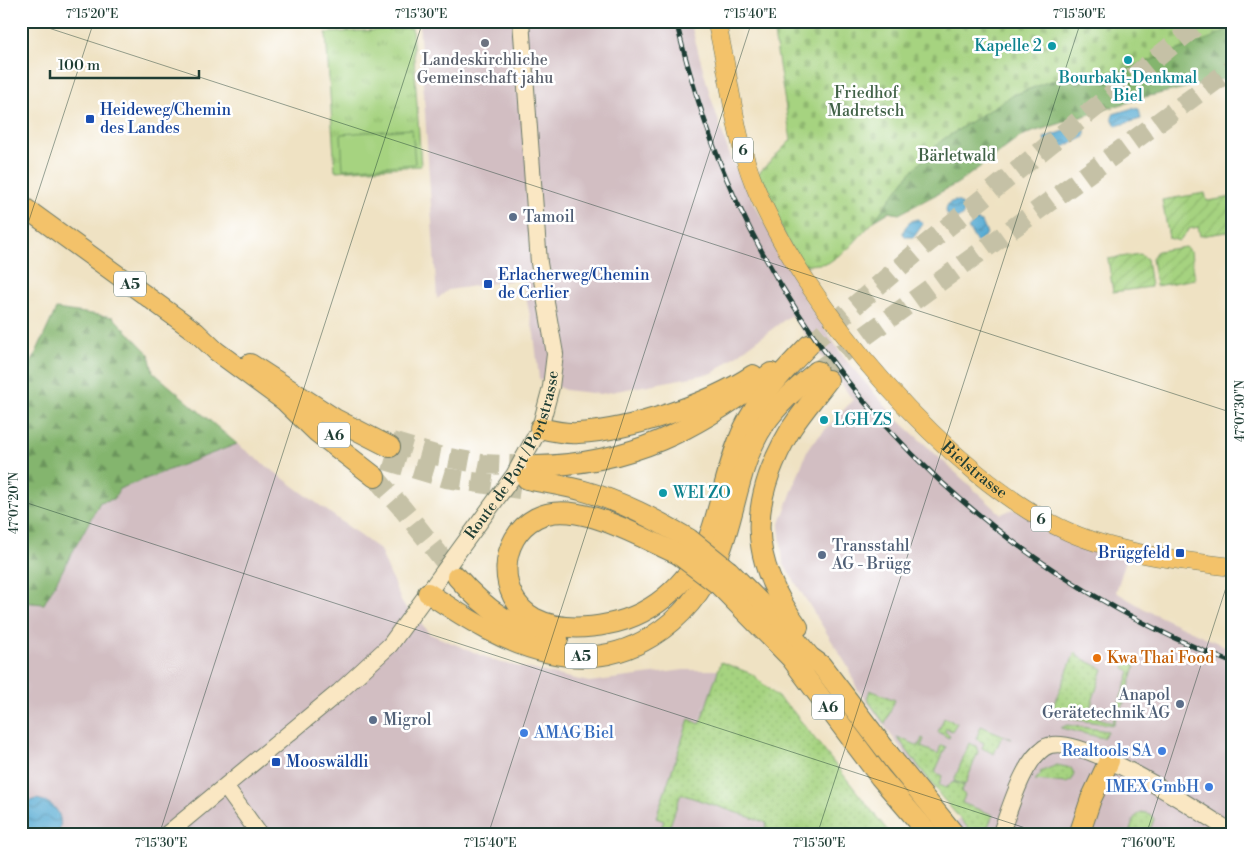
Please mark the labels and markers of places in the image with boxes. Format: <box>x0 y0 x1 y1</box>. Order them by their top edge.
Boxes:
place label: Kapelle 2 <box>974 36 1042 56</box>
marker: Landeskirchliche Gemeinschaft jahu <box>479 37 491 49</box>
marker: Kapelle 2 <box>1046 40 1058 52</box>
place label: Landeskirchliche Gemeinschaft jahu <box>417 50 553 88</box>
marker: Bourbaki-Denkmal Biel <box>1122 54 1134 66</box>
place label: Bourbaki-Denkmal Biel <box>1058 68 1198 106</box>
place label: Heideweg/Chemin des Landes <box>100 100 232 138</box>
marker: Heideweg/Chemin des Landes <box>84 113 96 125</box>
place label: Tamoil <box>523 207 575 227</box>
marker: Tamoil <box>507 211 519 223</box>
place label: Erlacherweg/Chemin de Cerlier <box>498 265 650 303</box>
marker: Erlacherweg/Chemin de Cerlier <box>482 278 494 290</box>
place label: LGH ZS <box>834 410 892 430</box>
marker: LGH ZS <box>818 414 830 426</box>
place label: WEI ZO <box>672 483 731 503</box>
marker: WEI ZO <box>657 487 669 499</box>
place label: Transstahl AG - Brügg <box>831 536 912 574</box>
place label: Brüggfeld <box>1097 543 1170 563</box>
marker: Brüggfeld <box>1174 547 1186 559</box>
marker: Transstahl AG - Brügg <box>816 549 828 561</box>
place label: Kwa Thai Food <box>1107 648 1214 668</box>
marker: Kwa Thai Food <box>1091 652 1103 664</box>
place label: Anapol Gerätetechnik AG <box>1042 685 1170 723</box>
marker: Anapol Gerätetechnik AG <box>1174 698 1186 710</box>
place label: Migrol <box>383 710 432 730</box>
marker: Migrol <box>367 714 379 726</box>
place label: AMAG Biel <box>533 723 614 743</box>
marker: AMAG Biel <box>518 727 530 739</box>
place label: Realtools SA <box>1062 741 1153 761</box>
marker: Realtools SA <box>1156 745 1168 757</box>
place label: Mooswäldli <box>286 752 369 772</box>
marker: Mooswäldli <box>270 756 282 768</box>
place label: IMEX GmbH <box>1106 777 1199 797</box>
marker: IMEX GmbH <box>1203 781 1215 793</box>

